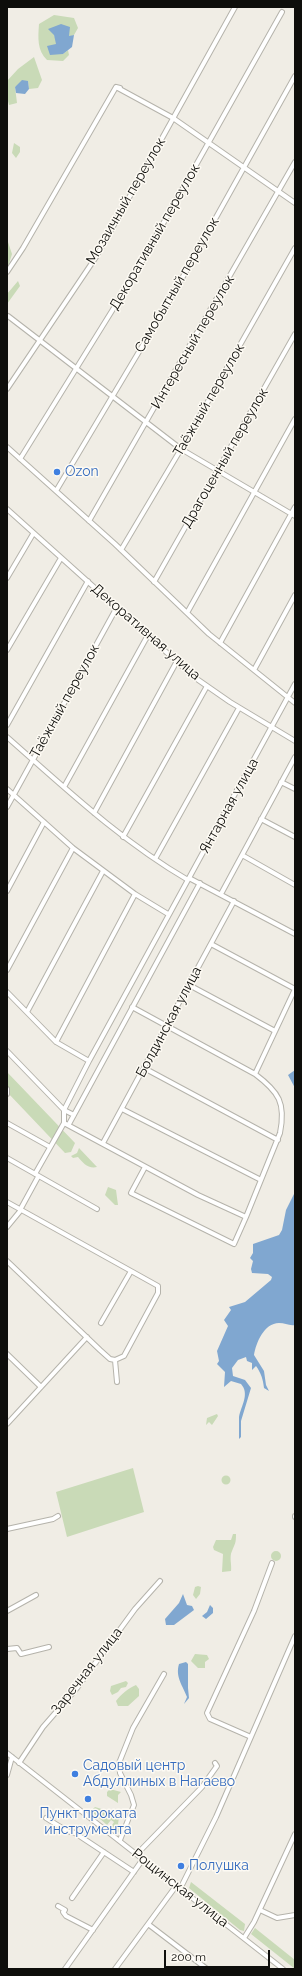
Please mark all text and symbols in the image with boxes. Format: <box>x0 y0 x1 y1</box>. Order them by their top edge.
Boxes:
street label: Мозаичный переулок <box>83 135 169 267</box>
street label: Декоративный переулок <box>106 161 204 313</box>
street label: Самобытный переулок <box>131 214 223 356</box>
street label: Интересный переулок <box>148 272 238 412</box>
street label: Таёжный переулок <box>170 341 248 459</box>
street label: Драгоценный переулок <box>178 385 272 531</box>
place label: Ozon <box>65 464 99 480</box>
marker: Ozon <box>52 467 62 477</box>
street label: Декоративная улица <box>88 580 204 684</box>
street label: Таёжный переулок <box>27 641 103 761</box>
street label: Янтарная улица <box>196 755 262 857</box>
street label: Болдинская улица <box>133 964 205 1080</box>
street label: Заречная улица <box>48 1624 126 1718</box>
place label: Садовый центр Абдуллиных в Нагаево <box>83 1758 235 1790</box>
marker: Садовый центр Абдуллиных в Нагаево <box>70 1769 80 1779</box>
marker: Пункт проката инструмента <box>83 1794 93 1804</box>
place label: Пункт проката инструмента <box>39 1806 137 1838</box>
street label: Рощинская улица <box>128 1845 232 1931</box>
place label: Полушка <box>189 1858 249 1874</box>
marker: Полушка <box>176 1861 186 1871</box>
scale bar <box>166 1942 272 1968</box>
text: 200 m <box>171 1950 206 1964</box>

